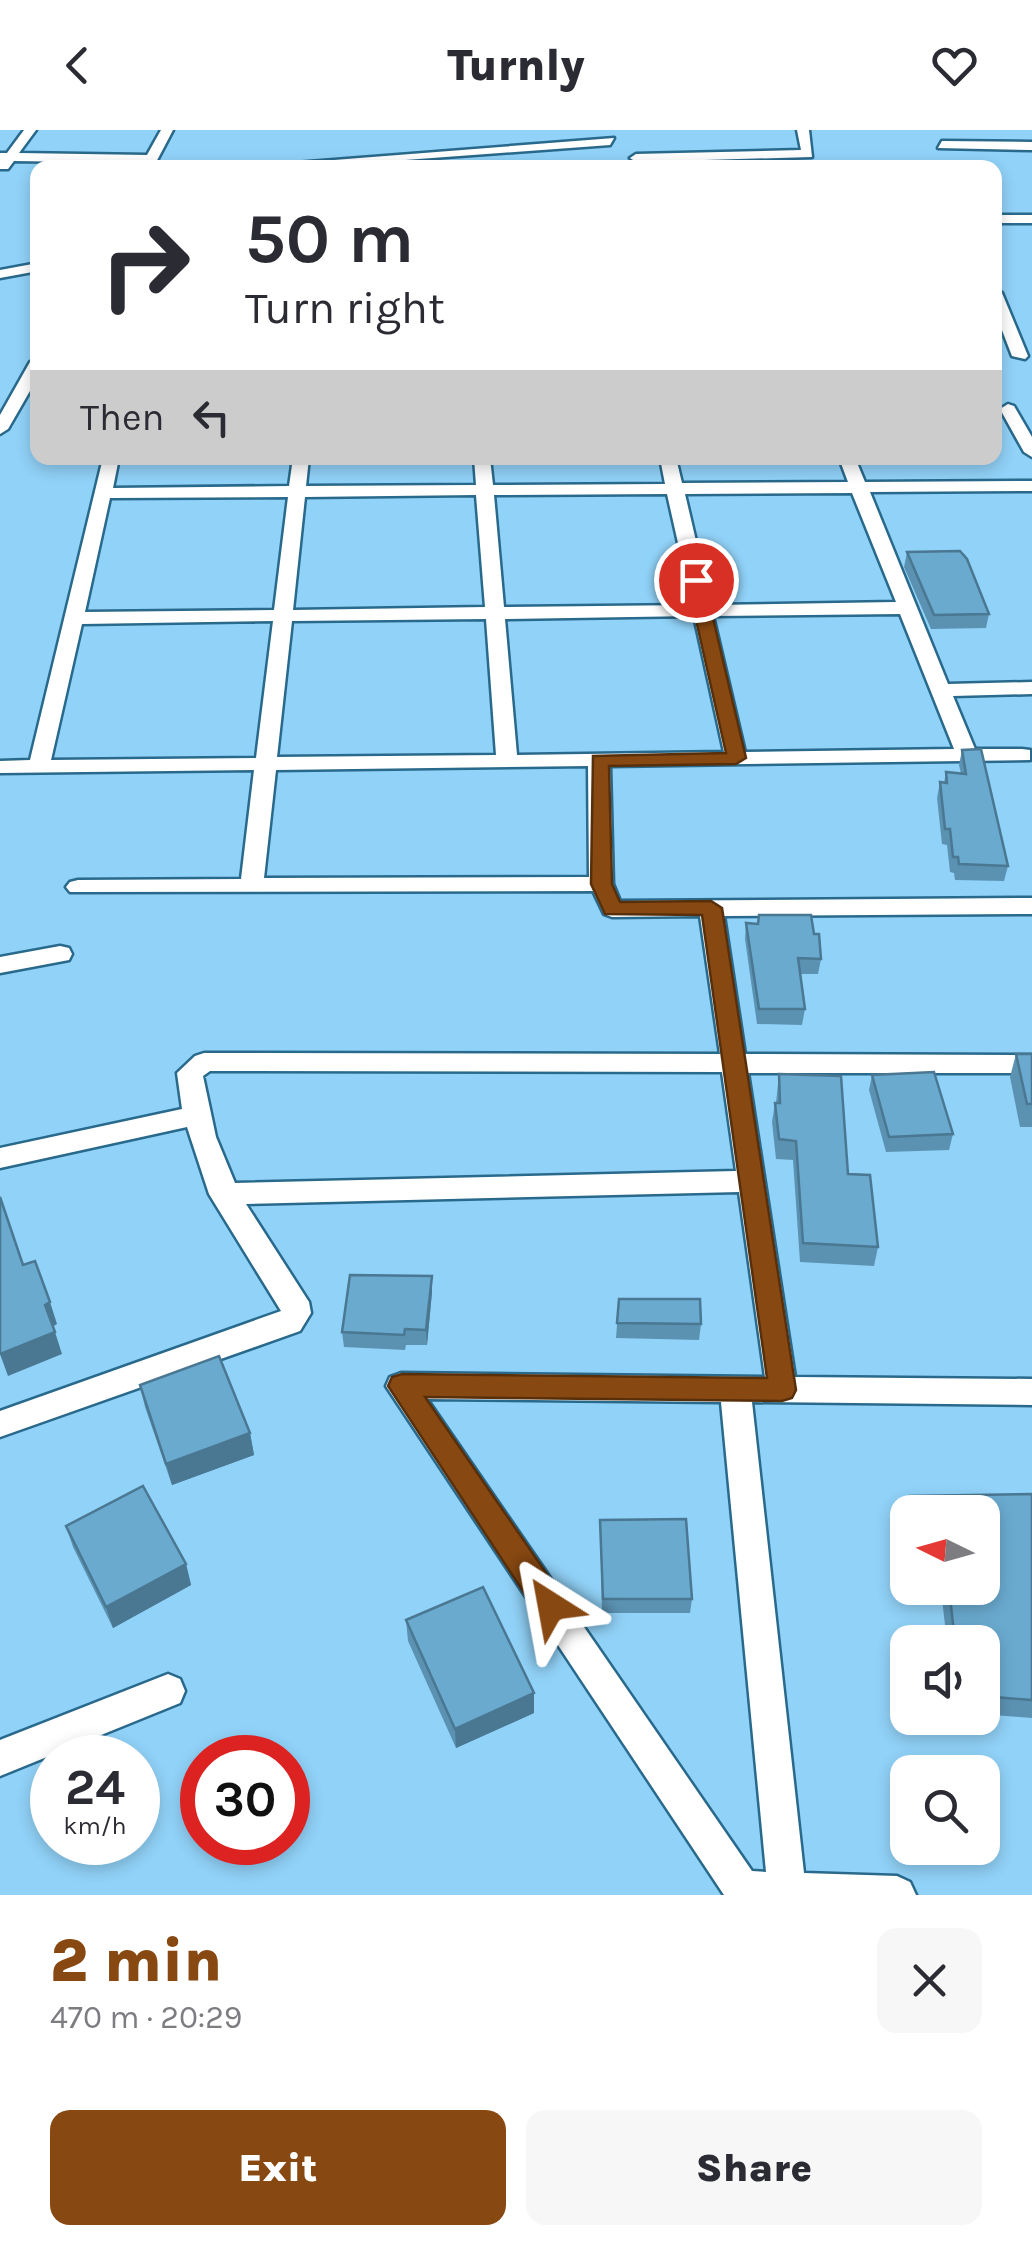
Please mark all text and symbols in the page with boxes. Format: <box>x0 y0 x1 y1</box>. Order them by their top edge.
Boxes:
icon: back <box>50 38 105 93</box>
icon: heart <box>927 38 982 93</box>
text: Turnly <box>447 39 585 91</box>
text: 50 m <box>245 198 414 280</box>
icon: right <box>80 200 210 330</box>
text: Turn right <box>245 282 445 334</box>
icon: left <box>184 390 239 445</box>
text: Then <box>80 395 164 440</box>
pin <box>654 538 739 623</box>
icon: arrive <box>669 553 724 608</box>
north arrow <box>890 1495 1000 1605</box>
map controls <box>890 1495 1000 1865</box>
position arrow <box>499 1554 603 1658</box>
button: sound <box>890 1625 1000 1735</box>
speed limit sign: 30 <box>180 1735 310 1865</box>
button: search <box>890 1755 1000 1865</box>
text: 24 <box>65 1758 125 1817</box>
text: km/h <box>63 1811 127 1840</box>
text: 2 min <box>50 1926 222 1996</box>
button: close <box>877 1928 982 2033</box>
text: 470 m · 20:29 <box>50 1999 242 2036</box>
button: Exit <box>50 2110 506 2225</box>
button: Share <box>526 2110 982 2225</box>

